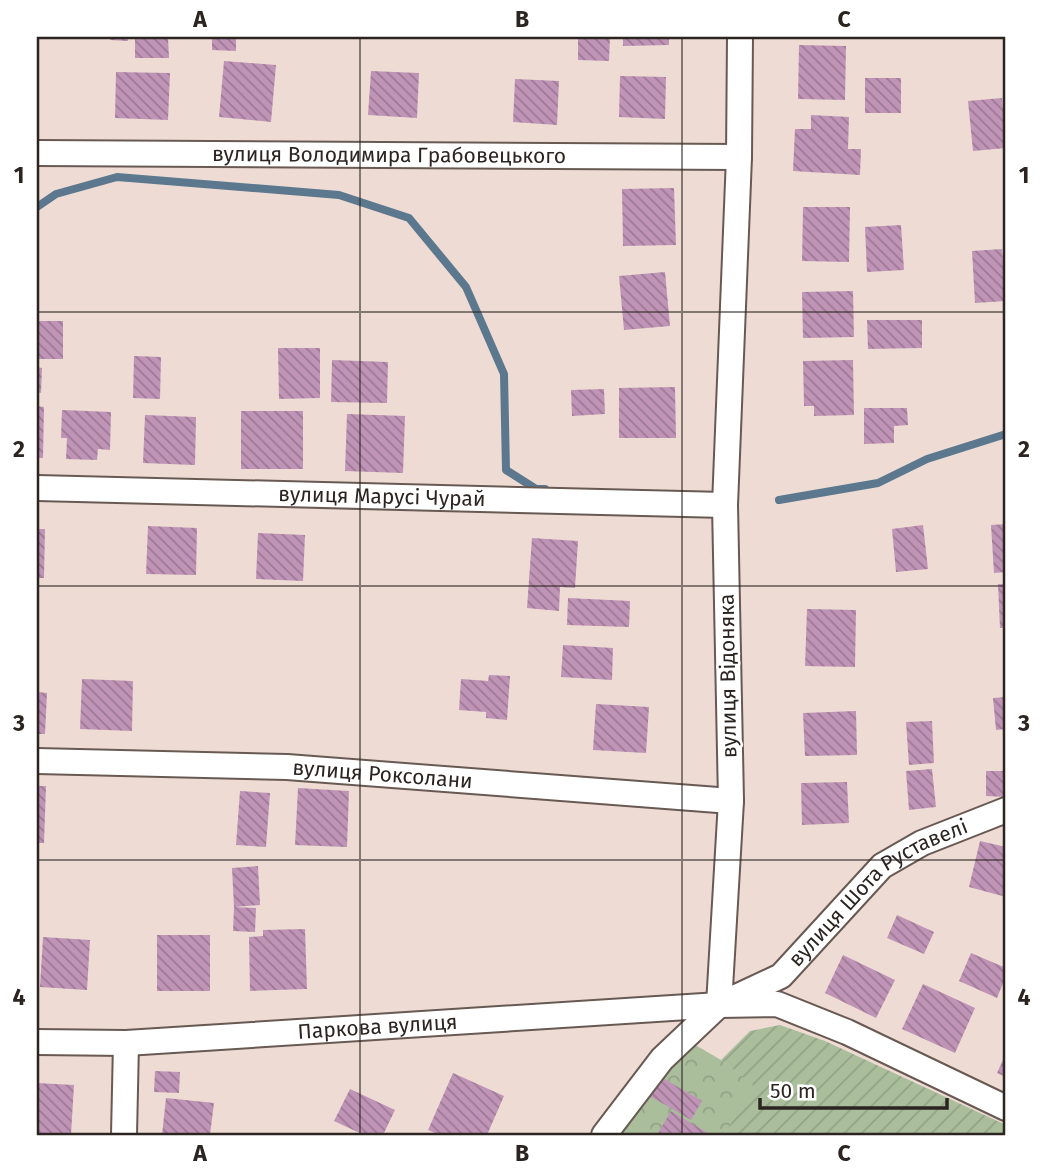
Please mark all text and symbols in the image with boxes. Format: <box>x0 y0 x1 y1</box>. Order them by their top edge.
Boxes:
text: A <box>192 5 207 33</box>
text: B <box>515 5 529 33</box>
text: C <box>837 5 851 33</box>
street label: вулиця Володимира Грабовецького <box>212 141 566 169</box>
text: 1 <box>14 161 24 189</box>
text: 1 <box>1019 161 1029 189</box>
text: 2 <box>13 435 25 463</box>
text: 2 <box>1018 435 1030 463</box>
street label: вулиця Марусі Чурай <box>278 481 486 512</box>
street label: вулиця Відоняка <box>714 594 742 758</box>
text: 3 <box>12 709 25 737</box>
text: 3 <box>1017 709 1030 737</box>
street label: вулиця Роксолани <box>292 754 474 794</box>
street label: вулиця Шота Руставелі <box>783 813 971 972</box>
text: 4 <box>13 983 26 1011</box>
text: 4 <box>1018 983 1031 1011</box>
street label: Паркова вулиця <box>297 1009 458 1045</box>
scale bar <box>760 1067 947 1111</box>
text: 50 m <box>770 1078 816 1104</box>
text: A <box>192 1139 207 1167</box>
text: B <box>515 1139 529 1167</box>
text: C <box>837 1139 851 1167</box>

